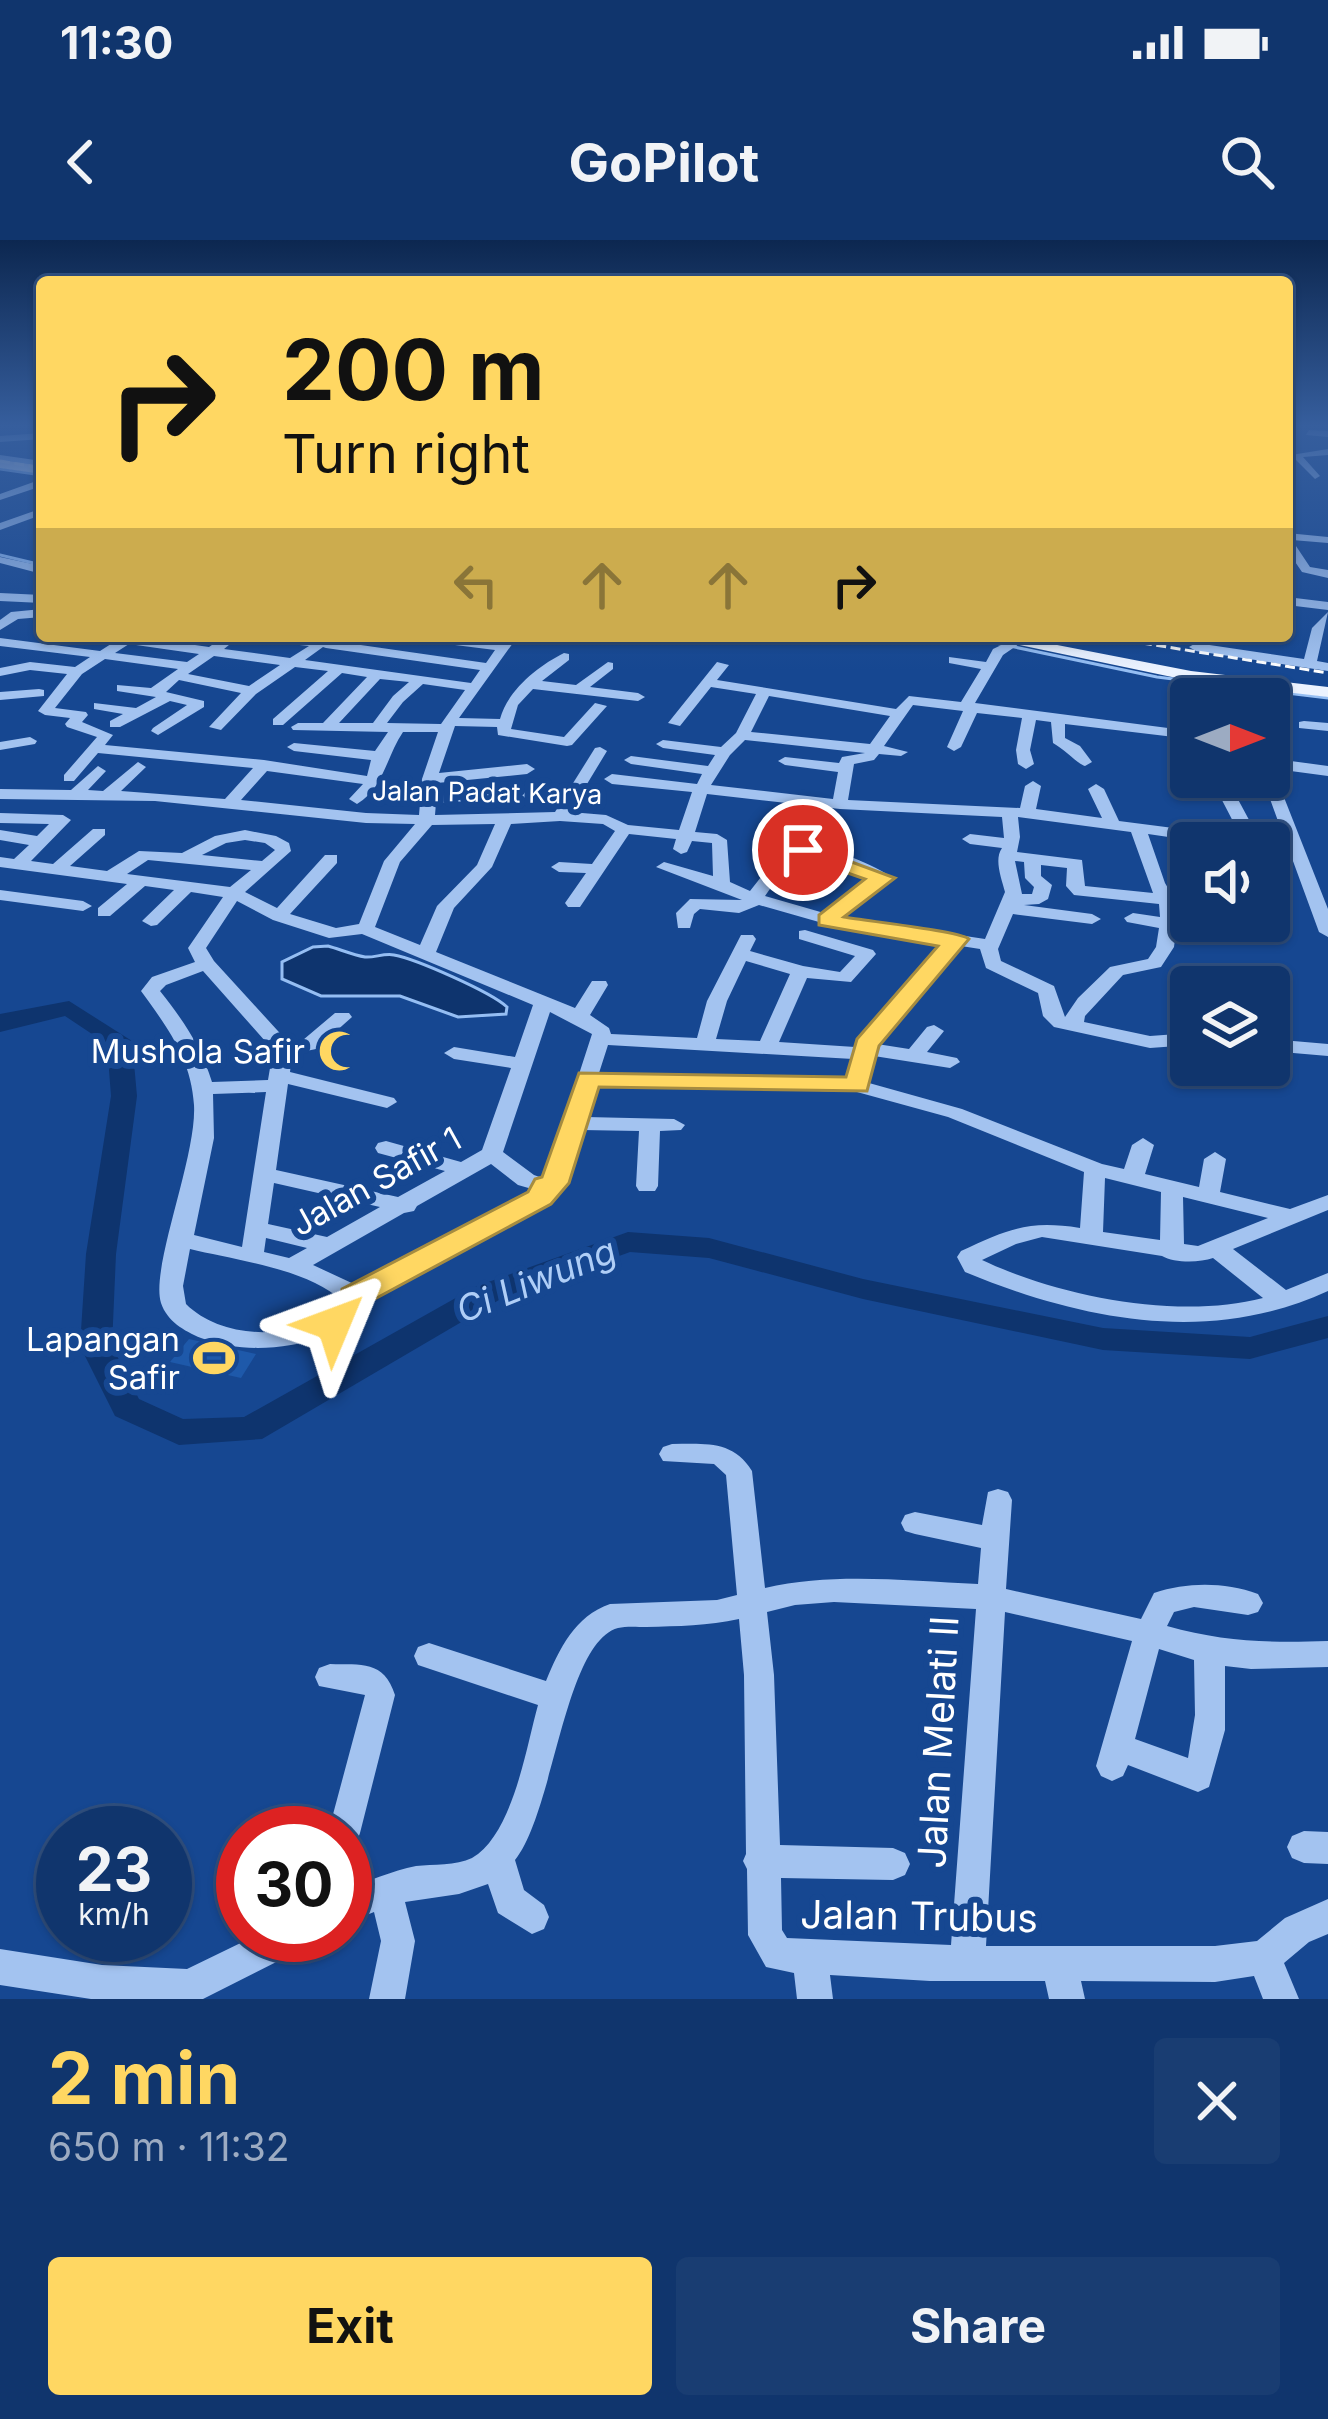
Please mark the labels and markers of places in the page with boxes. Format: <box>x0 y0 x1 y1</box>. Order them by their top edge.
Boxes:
pin <box>752 799 854 901</box>
mosque icon: Mushola Safir <box>316 1028 362 1074</box>
place label: Mushola Safir <box>91 1031 305 1071</box>
place label: Lapangan Safir <box>26 1319 180 1397</box>
sports icon: Lapangan Safir <box>191 1335 237 1381</box>

